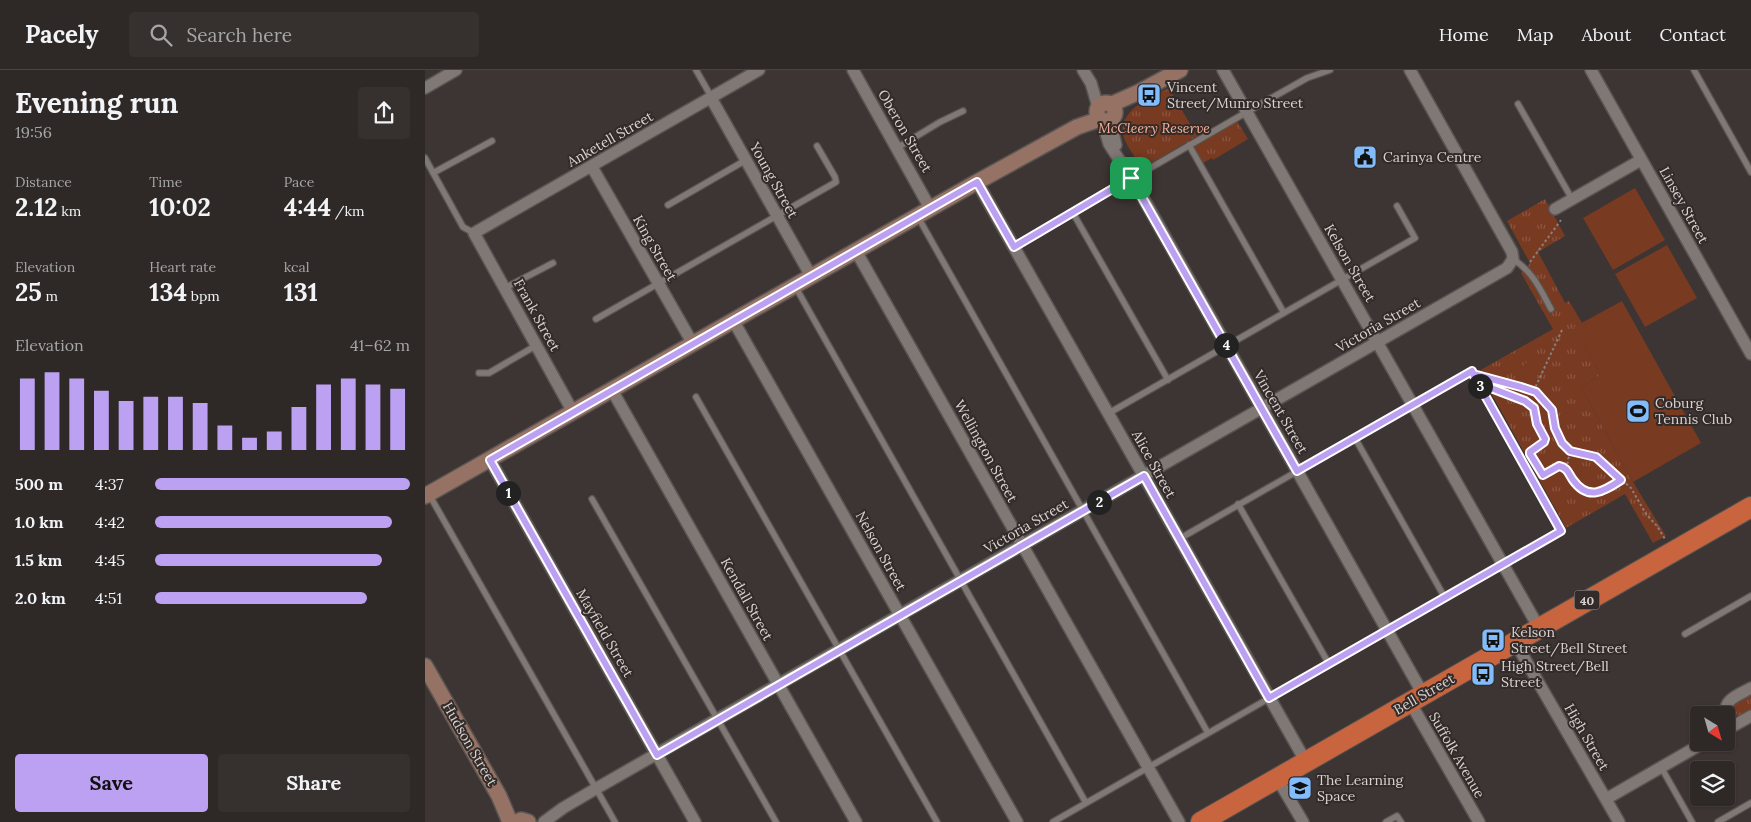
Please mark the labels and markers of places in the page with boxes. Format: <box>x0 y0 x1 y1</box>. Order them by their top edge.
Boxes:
place label: Vincent Street/Munro Street <box>1166 78 1304 112</box>
bus stop icon: Vincent Street/Munro Street <box>1136 82 1162 108</box>
public building icon: Carinya Centre <box>1352 144 1378 170</box>
place label: Carinya Centre <box>1383 148 1482 166</box>
pin <box>1110 157 1152 199</box>
pin: 4 <box>1213 332 1239 358</box>
pin: 3 <box>1467 374 1493 398</box>
place label: Coburg Tennis Club <box>1655 394 1732 428</box>
sports icon: Coburg Tennis Club <box>1625 398 1651 424</box>
pin: 1 <box>495 480 521 506</box>
pin: 2 <box>1087 490 1111 514</box>
place label: Kelson Street/Bell Street <box>1511 623 1628 657</box>
bus stop icon: Kelson Street/Bell Street <box>1480 627 1506 653</box>
place label: High Street/Bell Street <box>1501 657 1609 691</box>
bus stop icon: High Street/Bell Street <box>1470 661 1496 687</box>
place label: The Learning Space <box>1317 771 1403 805</box>
school or university icon: The Learning Space <box>1287 775 1313 801</box>

